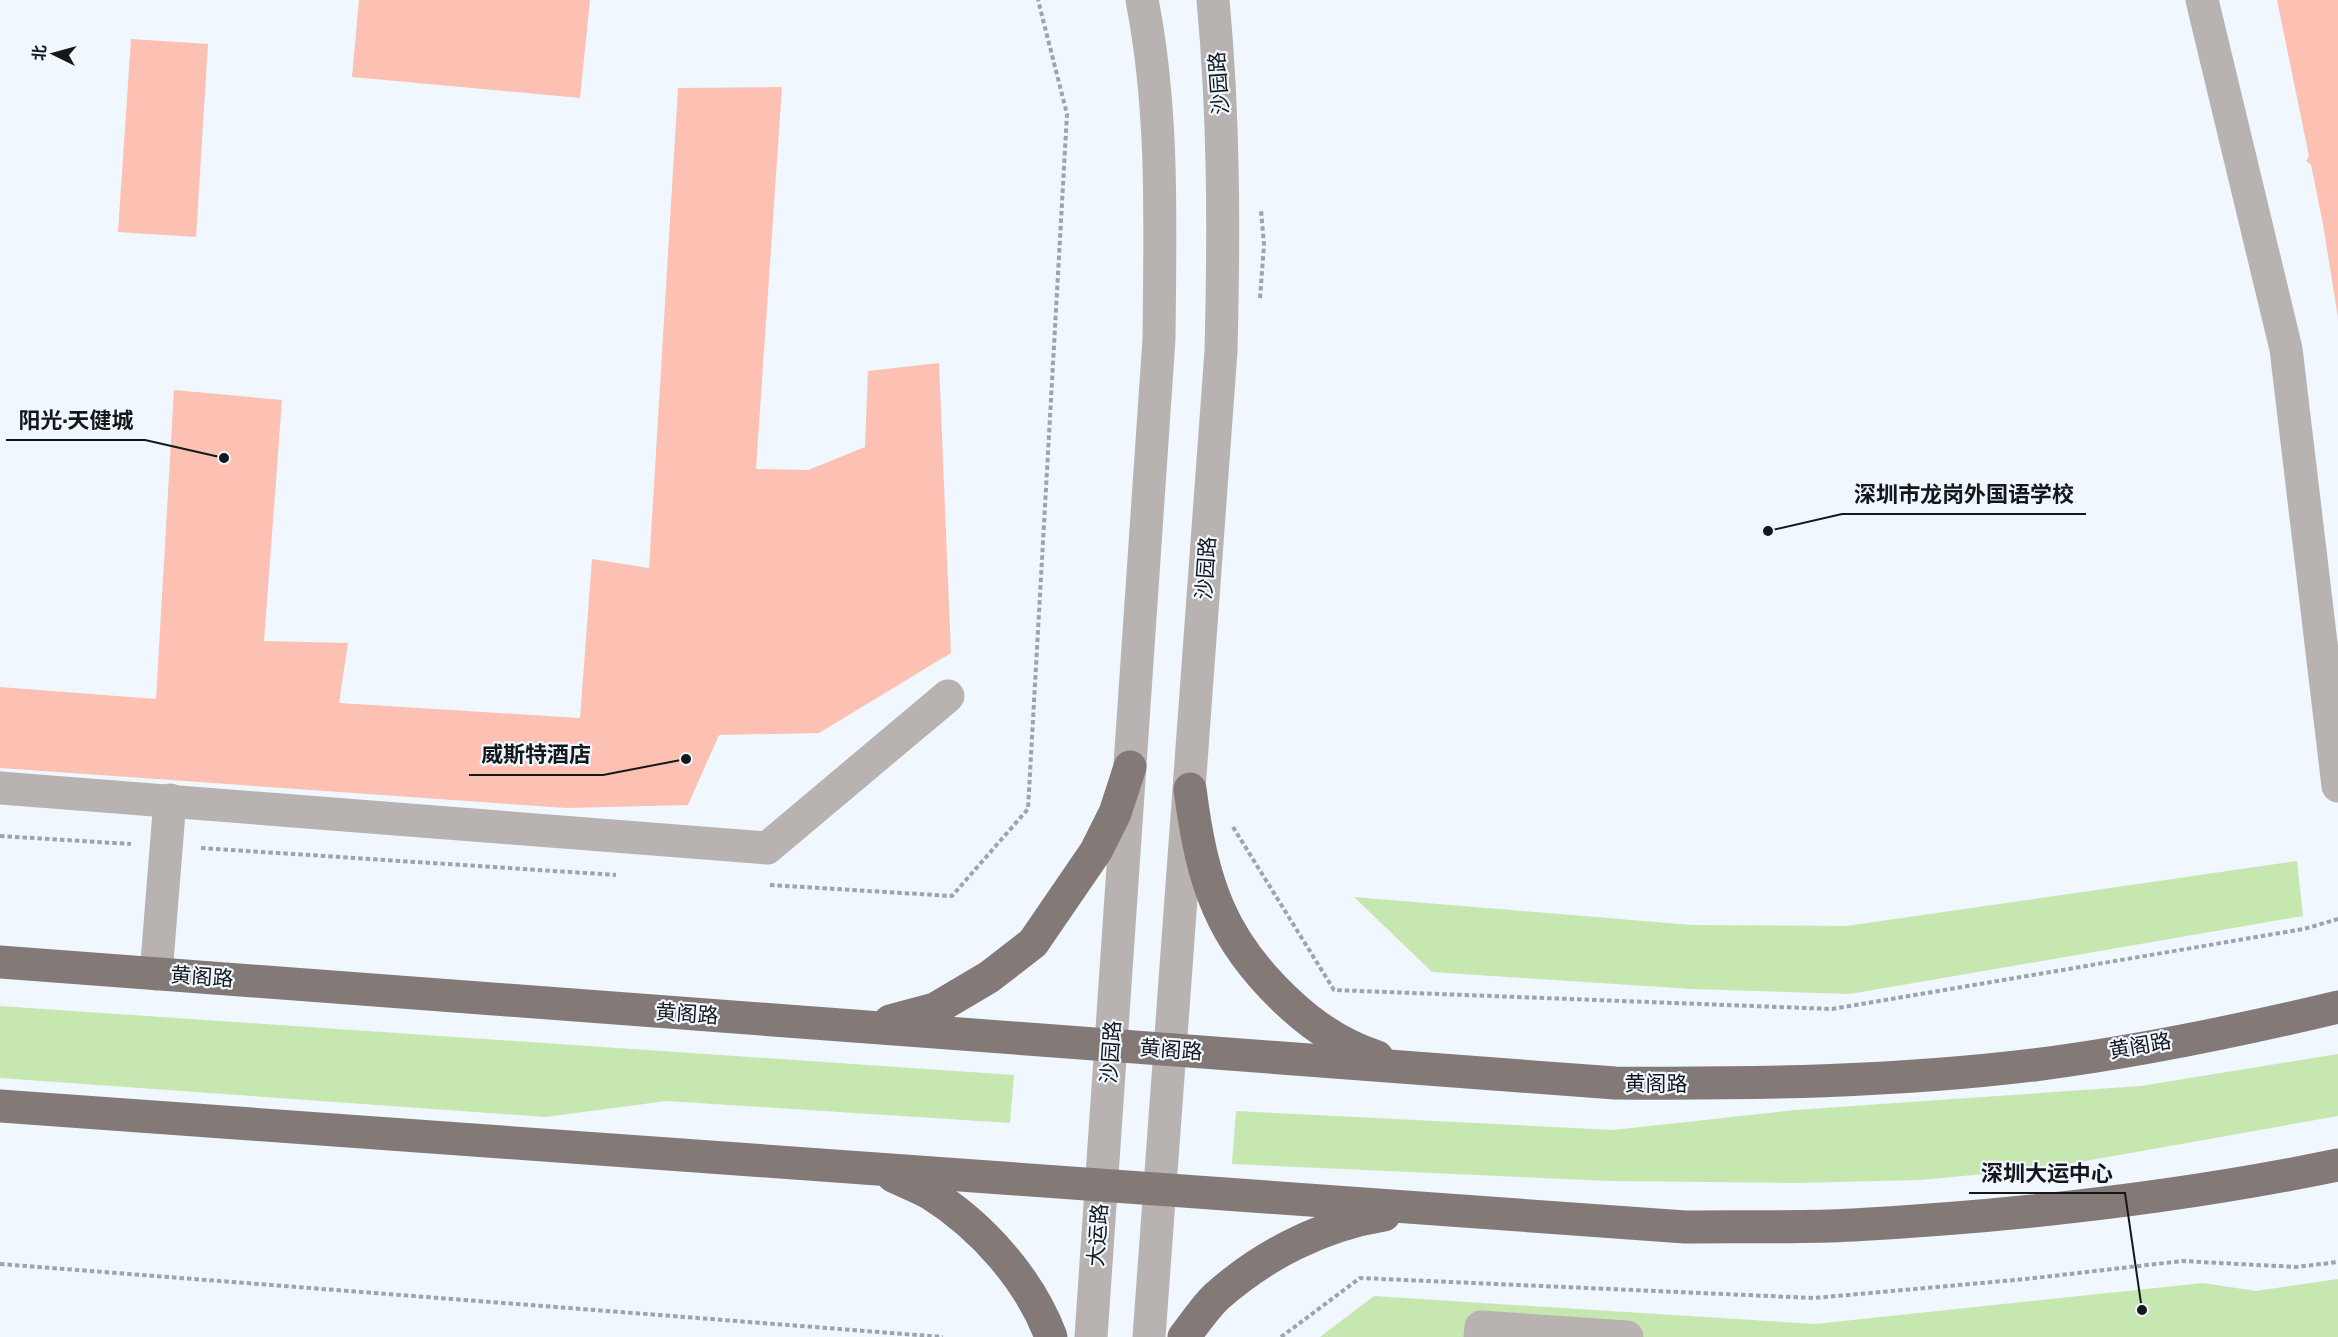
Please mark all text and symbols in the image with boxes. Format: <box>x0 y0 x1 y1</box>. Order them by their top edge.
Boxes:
north arrow <box>24 24 84 84</box>
text: 北 <box>29 44 50 62</box>
street label: 沙园路 <box>1204 51 1233 115</box>
callout: 阳光·天健城 <box>6 400 145 440</box>
text: 阳光·天健城 <box>18 407 134 434</box>
callout: 深圳市龙岗外国语学校 <box>1842 474 2086 514</box>
text: 深圳市龙岗外国语学校 <box>1854 481 2074 508</box>
street label: 沙园路 <box>1191 536 1220 600</box>
callout: 威斯特酒店 <box>469 735 603 775</box>
text: 威斯特酒店 <box>481 741 591 768</box>
street label: 黄阁路 <box>170 962 234 991</box>
street label: 黄阁路 <box>655 999 719 1028</box>
street label: 沙园路 <box>1096 1020 1125 1084</box>
street label: 黄阁路 <box>2107 1028 2173 1063</box>
street label: 黄阁路 <box>1139 1035 1203 1064</box>
street label: 黄阁路 <box>1625 1071 1688 1096</box>
callout: 深圳大运中心 <box>1969 1153 2125 1193</box>
text: 深圳大运中心 <box>1981 1160 2113 1187</box>
street label: 大运路 <box>1083 1203 1112 1267</box>

